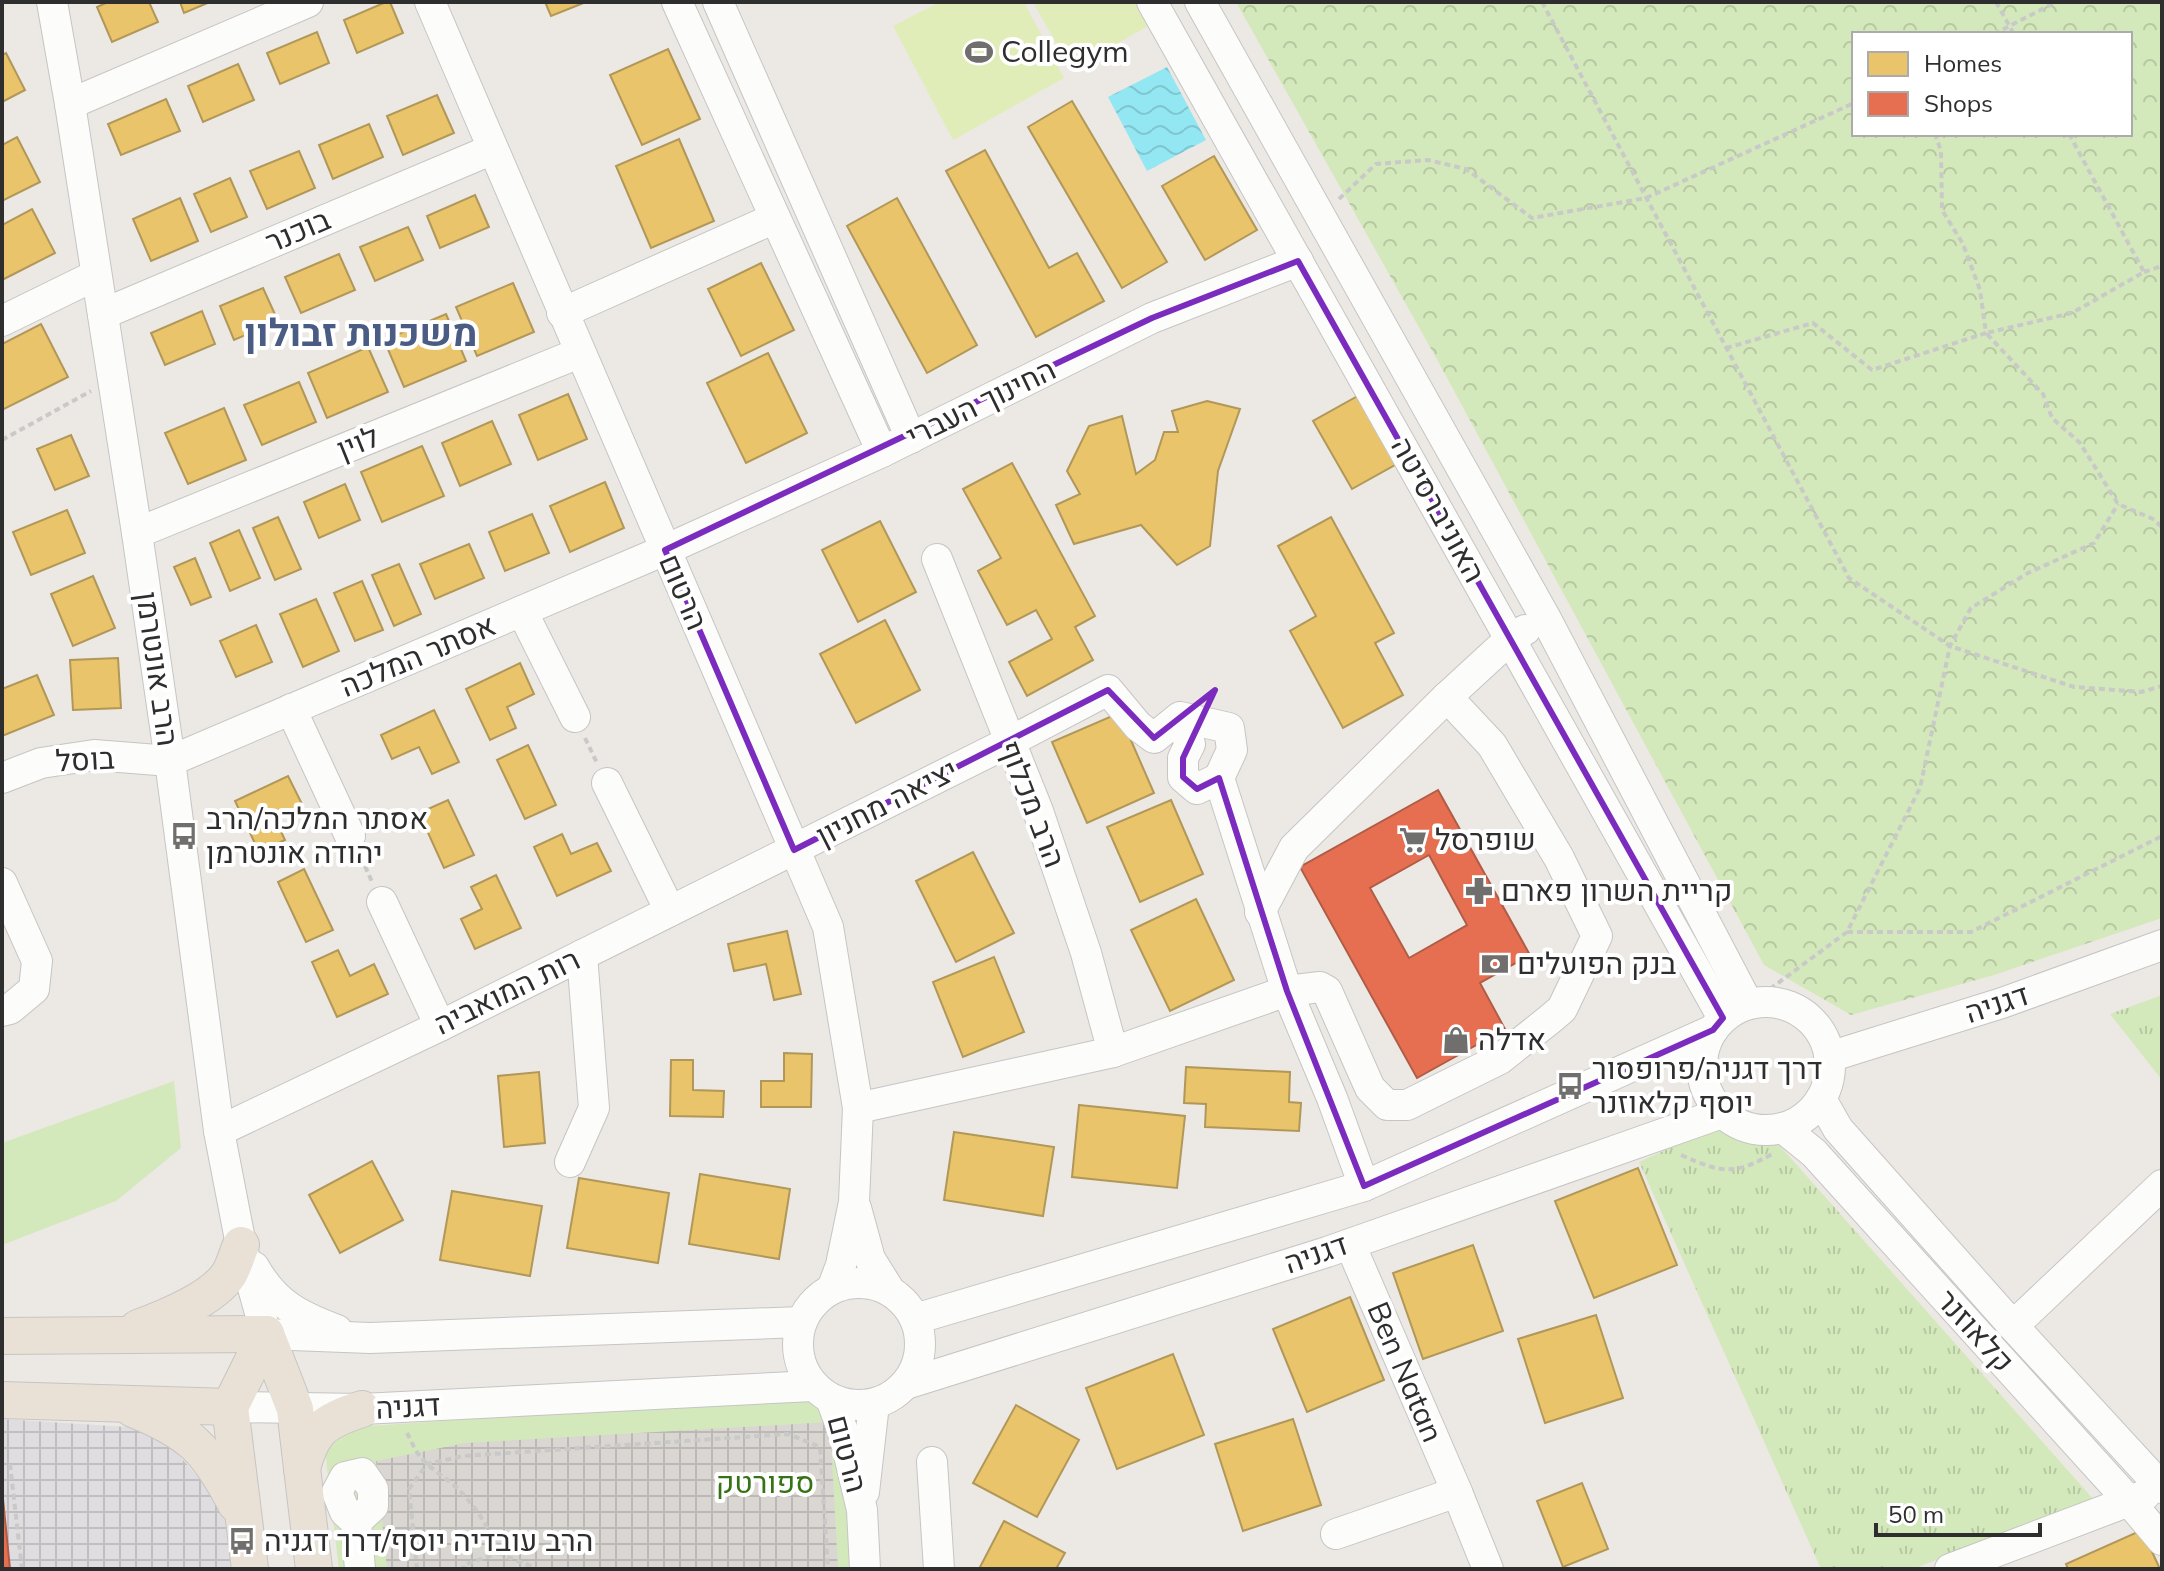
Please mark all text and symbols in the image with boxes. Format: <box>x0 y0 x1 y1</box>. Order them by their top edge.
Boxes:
place label: Collegym <box>1001 32 1129 70</box>
legend <box>1852 32 2132 136</box>
sports icon: Collegym <box>964 37 994 67</box>
text: Homes <box>1924 48 2002 78</box>
text: Shops <box>1924 88 1993 118</box>
street label: בוכנר <box>260 200 336 261</box>
district label: משכנות זבולון <box>245 308 477 356</box>
street label: החינוך העברי <box>899 350 1062 455</box>
street label: לוין <box>331 417 384 468</box>
street label: האוניברסיטה <box>1383 430 1494 589</box>
street label: הרטום <box>651 548 717 635</box>
street label: הרב אונטרמן <box>128 589 188 749</box>
street label: אסתר המלכה <box>334 605 501 705</box>
street label: הרב מכלוף <box>991 735 1075 873</box>
street label: בוסל <box>54 738 116 780</box>
street label: יציאה מחניון <box>809 750 964 854</box>
place label: אסתר המלכה/הרב יהודה אונטרמן <box>206 799 428 871</box>
place label: שופרסל <box>1435 820 1536 858</box>
bus stop icon: אסתר המלכה/הרב יהודה אונטרמן <box>169 821 199 851</box>
supermarket icon: שופרסל <box>1398 825 1428 855</box>
place label: קריית השרון פארם <box>1501 871 1732 909</box>
pharmacy icon: קריית השרון פארם <box>1464 876 1494 906</box>
street label: רות המואביה <box>428 940 586 1043</box>
place label: בנק הפועלים <box>1517 944 1677 982</box>
bank icon: בנק הפועלים <box>1480 949 1510 979</box>
street label: דגניה <box>1960 975 2033 1031</box>
place label: אדלה <box>1478 1020 1546 1058</box>
shop icon: אדלה <box>1441 1025 1471 1055</box>
place label: דרך דגניה/פרופסור יוסף קלאוזנר <box>1592 1049 1822 1121</box>
bus stop icon: דרך דגניה/פרופסור יוסף קלאוזנר <box>1555 1071 1585 1101</box>
street label: דגניה <box>1279 1225 1352 1282</box>
street label: קלאוזנר <box>1929 1281 2023 1380</box>
street label: Ben Natan <box>1359 1296 1452 1447</box>
street label: דגניה <box>375 1385 441 1427</box>
street label: הרטום <box>819 1411 877 1497</box>
park label: ספורטק <box>716 1463 814 1501</box>
scale bar <box>1876 1487 2040 1537</box>
text: 50 m <box>1888 1499 1944 1529</box>
place label: הרב עובדיה יוסף/דרך דגניה <box>264 1521 593 1559</box>
bus stop icon: הרב עובדיה יוסף/דרך דגניה <box>227 1526 257 1556</box>

